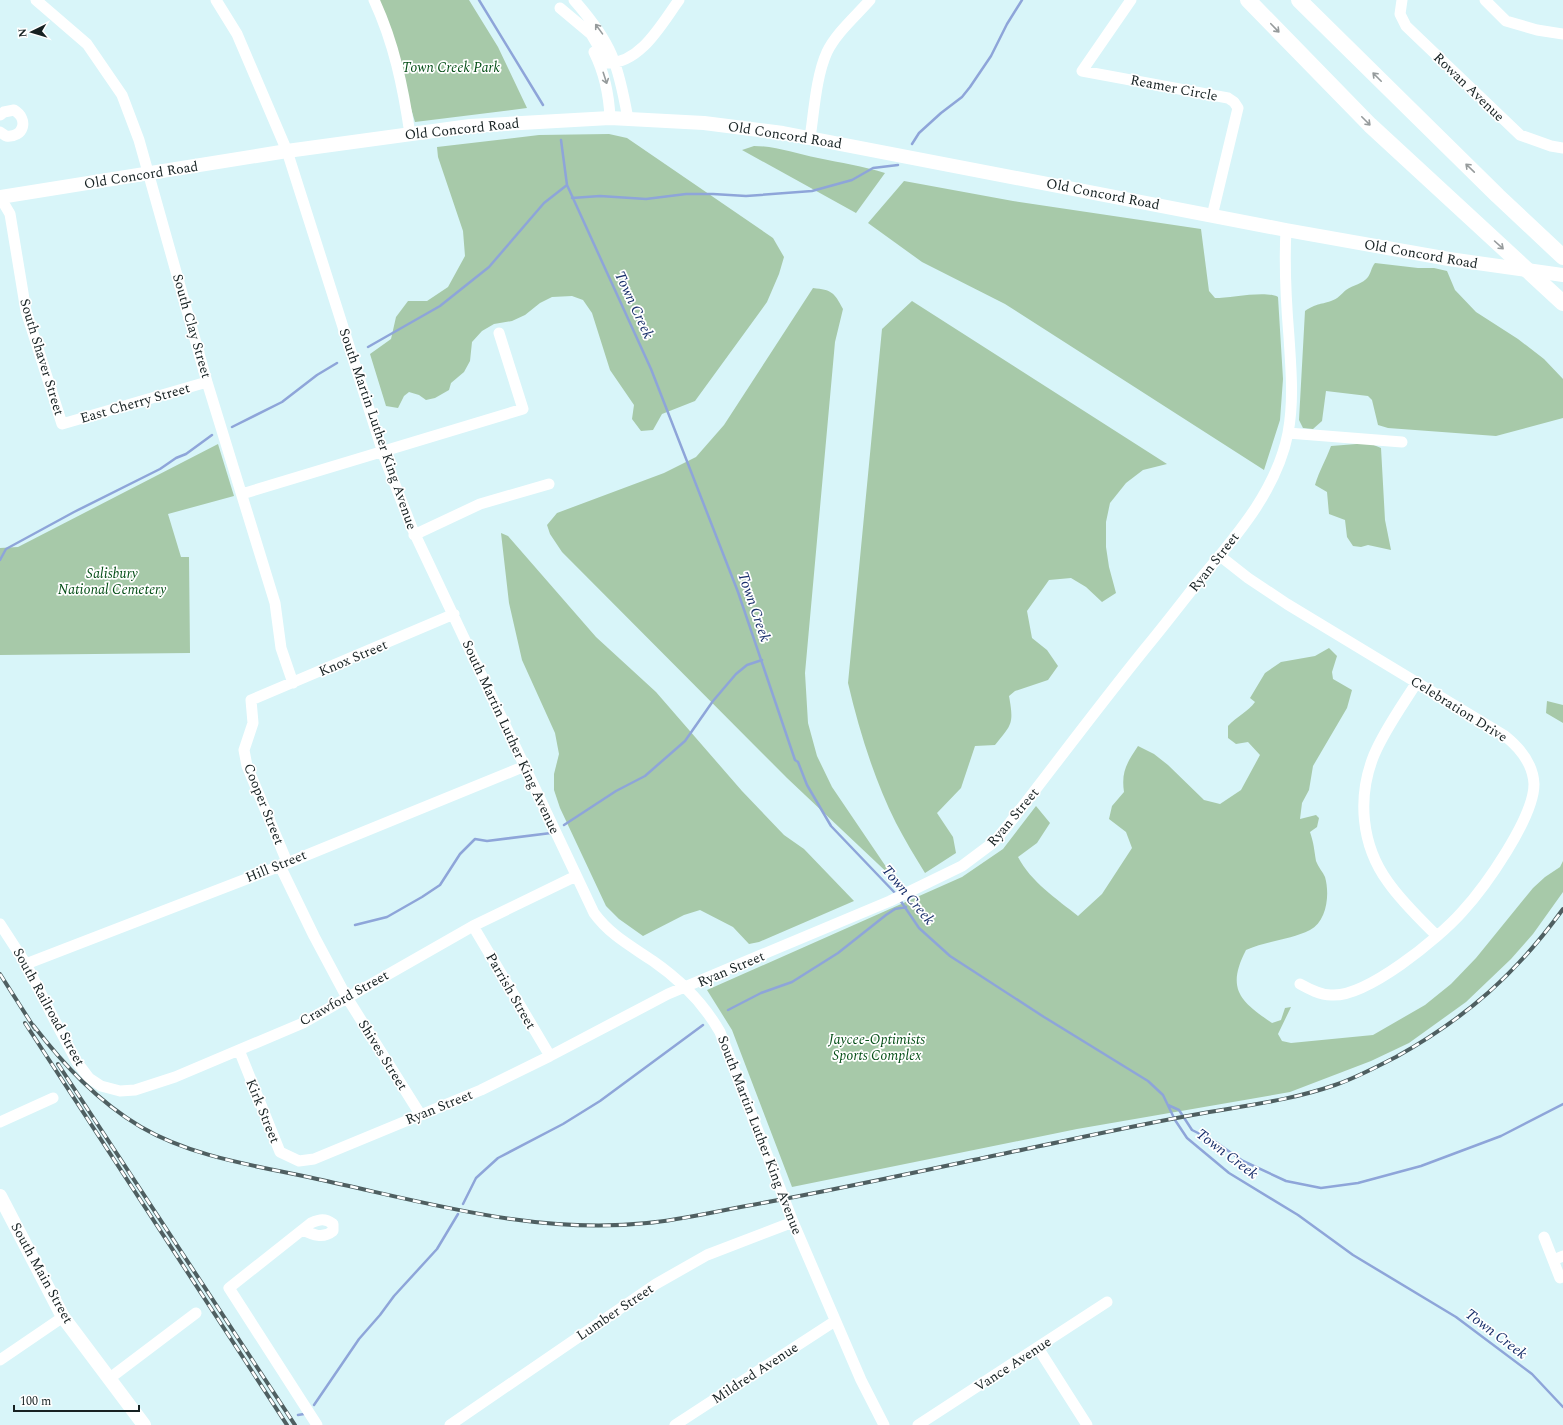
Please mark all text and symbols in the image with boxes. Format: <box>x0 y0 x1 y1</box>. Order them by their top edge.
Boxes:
north arrow <box>12 12 52 52</box>
one-way arrow <box>1270 23 1280 33</box>
one-way arrow <box>595 24 603 35</box>
text: N <box>14 28 31 38</box>
street label: Rowan Avenue <box>1429 47 1510 127</box>
park label: Town Creek Park <box>402 57 500 78</box>
street label: Reamer Circle <box>1129 69 1220 107</box>
one-way arrow <box>602 72 609 85</box>
one-way arrow <box>1372 72 1382 82</box>
street label: Old Concord Road <box>404 113 521 145</box>
street label: Old Concord Road <box>726 116 844 154</box>
one-way arrow <box>1361 116 1371 126</box>
street label: Old Concord Road <box>82 156 200 194</box>
one-way arrow <box>1465 164 1475 173</box>
street label: Old Concord Road <box>1044 173 1162 215</box>
street label: Old Concord Road <box>1362 234 1480 274</box>
one-way arrow <box>1494 240 1504 250</box>
water label: Town Creek <box>608 267 660 343</box>
street label: South Clay Street <box>167 271 217 381</box>
street label: South Shaver Street <box>14 296 70 418</box>
street label: South Martin Luther King Avenue <box>334 325 422 533</box>
street label: East Cherry Street <box>78 377 192 429</box>
street label: Ryan Street <box>1184 527 1244 597</box>
park label: Salisbury National Cemetery <box>58 563 167 600</box>
water label: Town Creek <box>731 569 777 645</box>
street label: Knox Street <box>315 634 391 682</box>
street label: South Martin Luther King Avenue <box>457 637 565 838</box>
street label: Celebration Drive <box>1406 671 1512 747</box>
street label: Cooper Street <box>238 760 290 848</box>
street label: Ryan Street <box>982 783 1044 851</box>
street label: Hill Street <box>242 844 310 888</box>
water label: Town Creek <box>876 860 940 930</box>
street label: South Railroad Street <box>8 944 90 1070</box>
street label: Ryan Street <box>694 945 768 993</box>
street label: Parrish Street <box>481 949 541 1033</box>
street label: Crawford Street <box>296 965 393 1031</box>
street label: Shives Street <box>353 1016 413 1094</box>
park label: Jaycee-Optimists Sports Complex <box>828 1029 925 1066</box>
street label: South Martin Luther King Avenue <box>712 1032 808 1238</box>
street label: Kirk Street <box>241 1076 285 1146</box>
street label: Ryan Street <box>402 1084 476 1130</box>
water label: Town Creek <box>1191 1123 1263 1185</box>
street label: South Main Street <box>5 1219 79 1327</box>
street label: Lumber Street <box>572 1278 658 1346</box>
water label: Town Creek <box>1460 1303 1532 1365</box>
street label: Vance Avenue <box>970 1331 1056 1397</box>
street label: Mildred Avenue <box>708 1337 803 1409</box>
scale bar <box>14 1387 139 1413</box>
text: 100 m <box>20 1392 51 1411</box>

